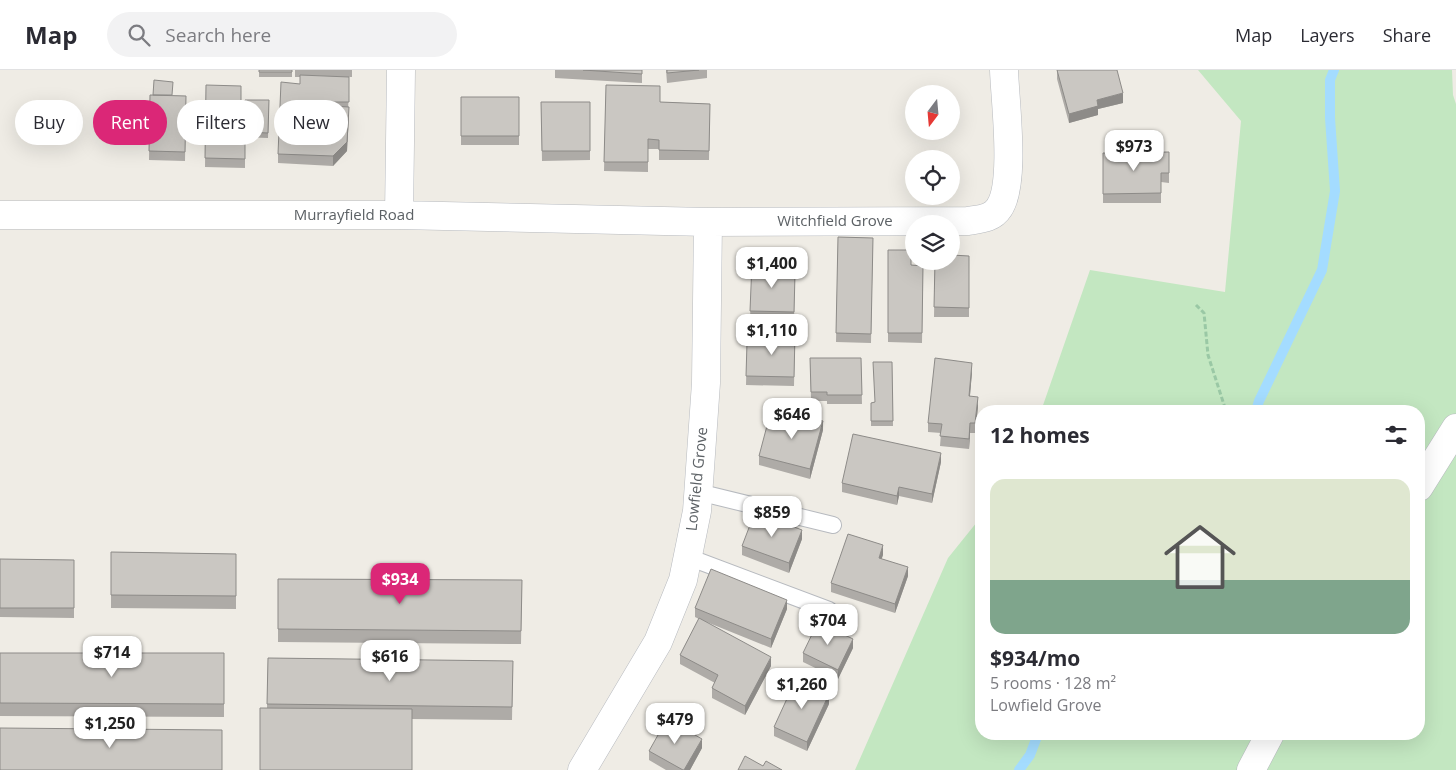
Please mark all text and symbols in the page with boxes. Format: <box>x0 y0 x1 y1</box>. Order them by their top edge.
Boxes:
search box <box>107 12 457 57</box>
text: Map <box>25 18 77 51</box>
icon: search <box>125 21 153 49</box>
text: Search here <box>165 22 271 48</box>
text: Map <box>1235 23 1272 47</box>
text: Layers <box>1300 23 1355 47</box>
text: Share <box>1383 23 1431 47</box>
north arrow <box>905 85 960 140</box>
map controls <box>905 85 960 270</box>
chip: Buy <box>15 100 83 145</box>
chip: Rent <box>93 100 167 145</box>
chip: Filters <box>177 100 264 145</box>
chip: New <box>274 100 348 145</box>
pin: $973 <box>1104 129 1164 172</box>
text: $973 <box>1116 135 1152 157</box>
button: locate <box>905 150 960 205</box>
street label: Murrayfield Road <box>294 204 414 224</box>
street label: Witchfield Grove <box>777 210 893 230</box>
button: layers <box>905 215 960 270</box>
pin: $1,400 <box>731 246 813 289</box>
text: $1,400 <box>747 252 797 274</box>
pin: $1,110 <box>731 314 813 356</box>
text: $1,110 <box>747 319 797 341</box>
pin: $646 <box>762 398 822 440</box>
text: $646 <box>774 403 810 425</box>
text: 12 homes <box>990 421 1090 449</box>
icon: filters <box>1382 421 1410 449</box>
street label: Lowfield Grove <box>681 426 711 532</box>
pin: $859 <box>742 496 802 538</box>
text: $859 <box>754 501 790 523</box>
icon: home <box>1155 512 1245 602</box>
pin: $934 <box>370 562 430 605</box>
text: $934 <box>382 568 418 590</box>
pin: $704 <box>798 604 858 646</box>
text: $704 <box>810 609 846 631</box>
pin: $714 <box>82 636 142 678</box>
pin: $616 <box>360 640 420 682</box>
text: $714 <box>94 641 130 663</box>
text: $934/mo <box>990 644 1080 672</box>
text: $616 <box>372 645 408 667</box>
pin: $1,260 <box>761 668 843 710</box>
text: 5 rooms · 128 m² <box>990 672 1116 694</box>
text: $1,260 <box>777 673 827 695</box>
text: Lowfield Grove <box>990 694 1102 716</box>
pin: $479 <box>645 702 705 745</box>
pin: $1,250 <box>69 706 151 749</box>
text: $479 <box>657 708 693 730</box>
text: $1,250 <box>85 712 135 734</box>

